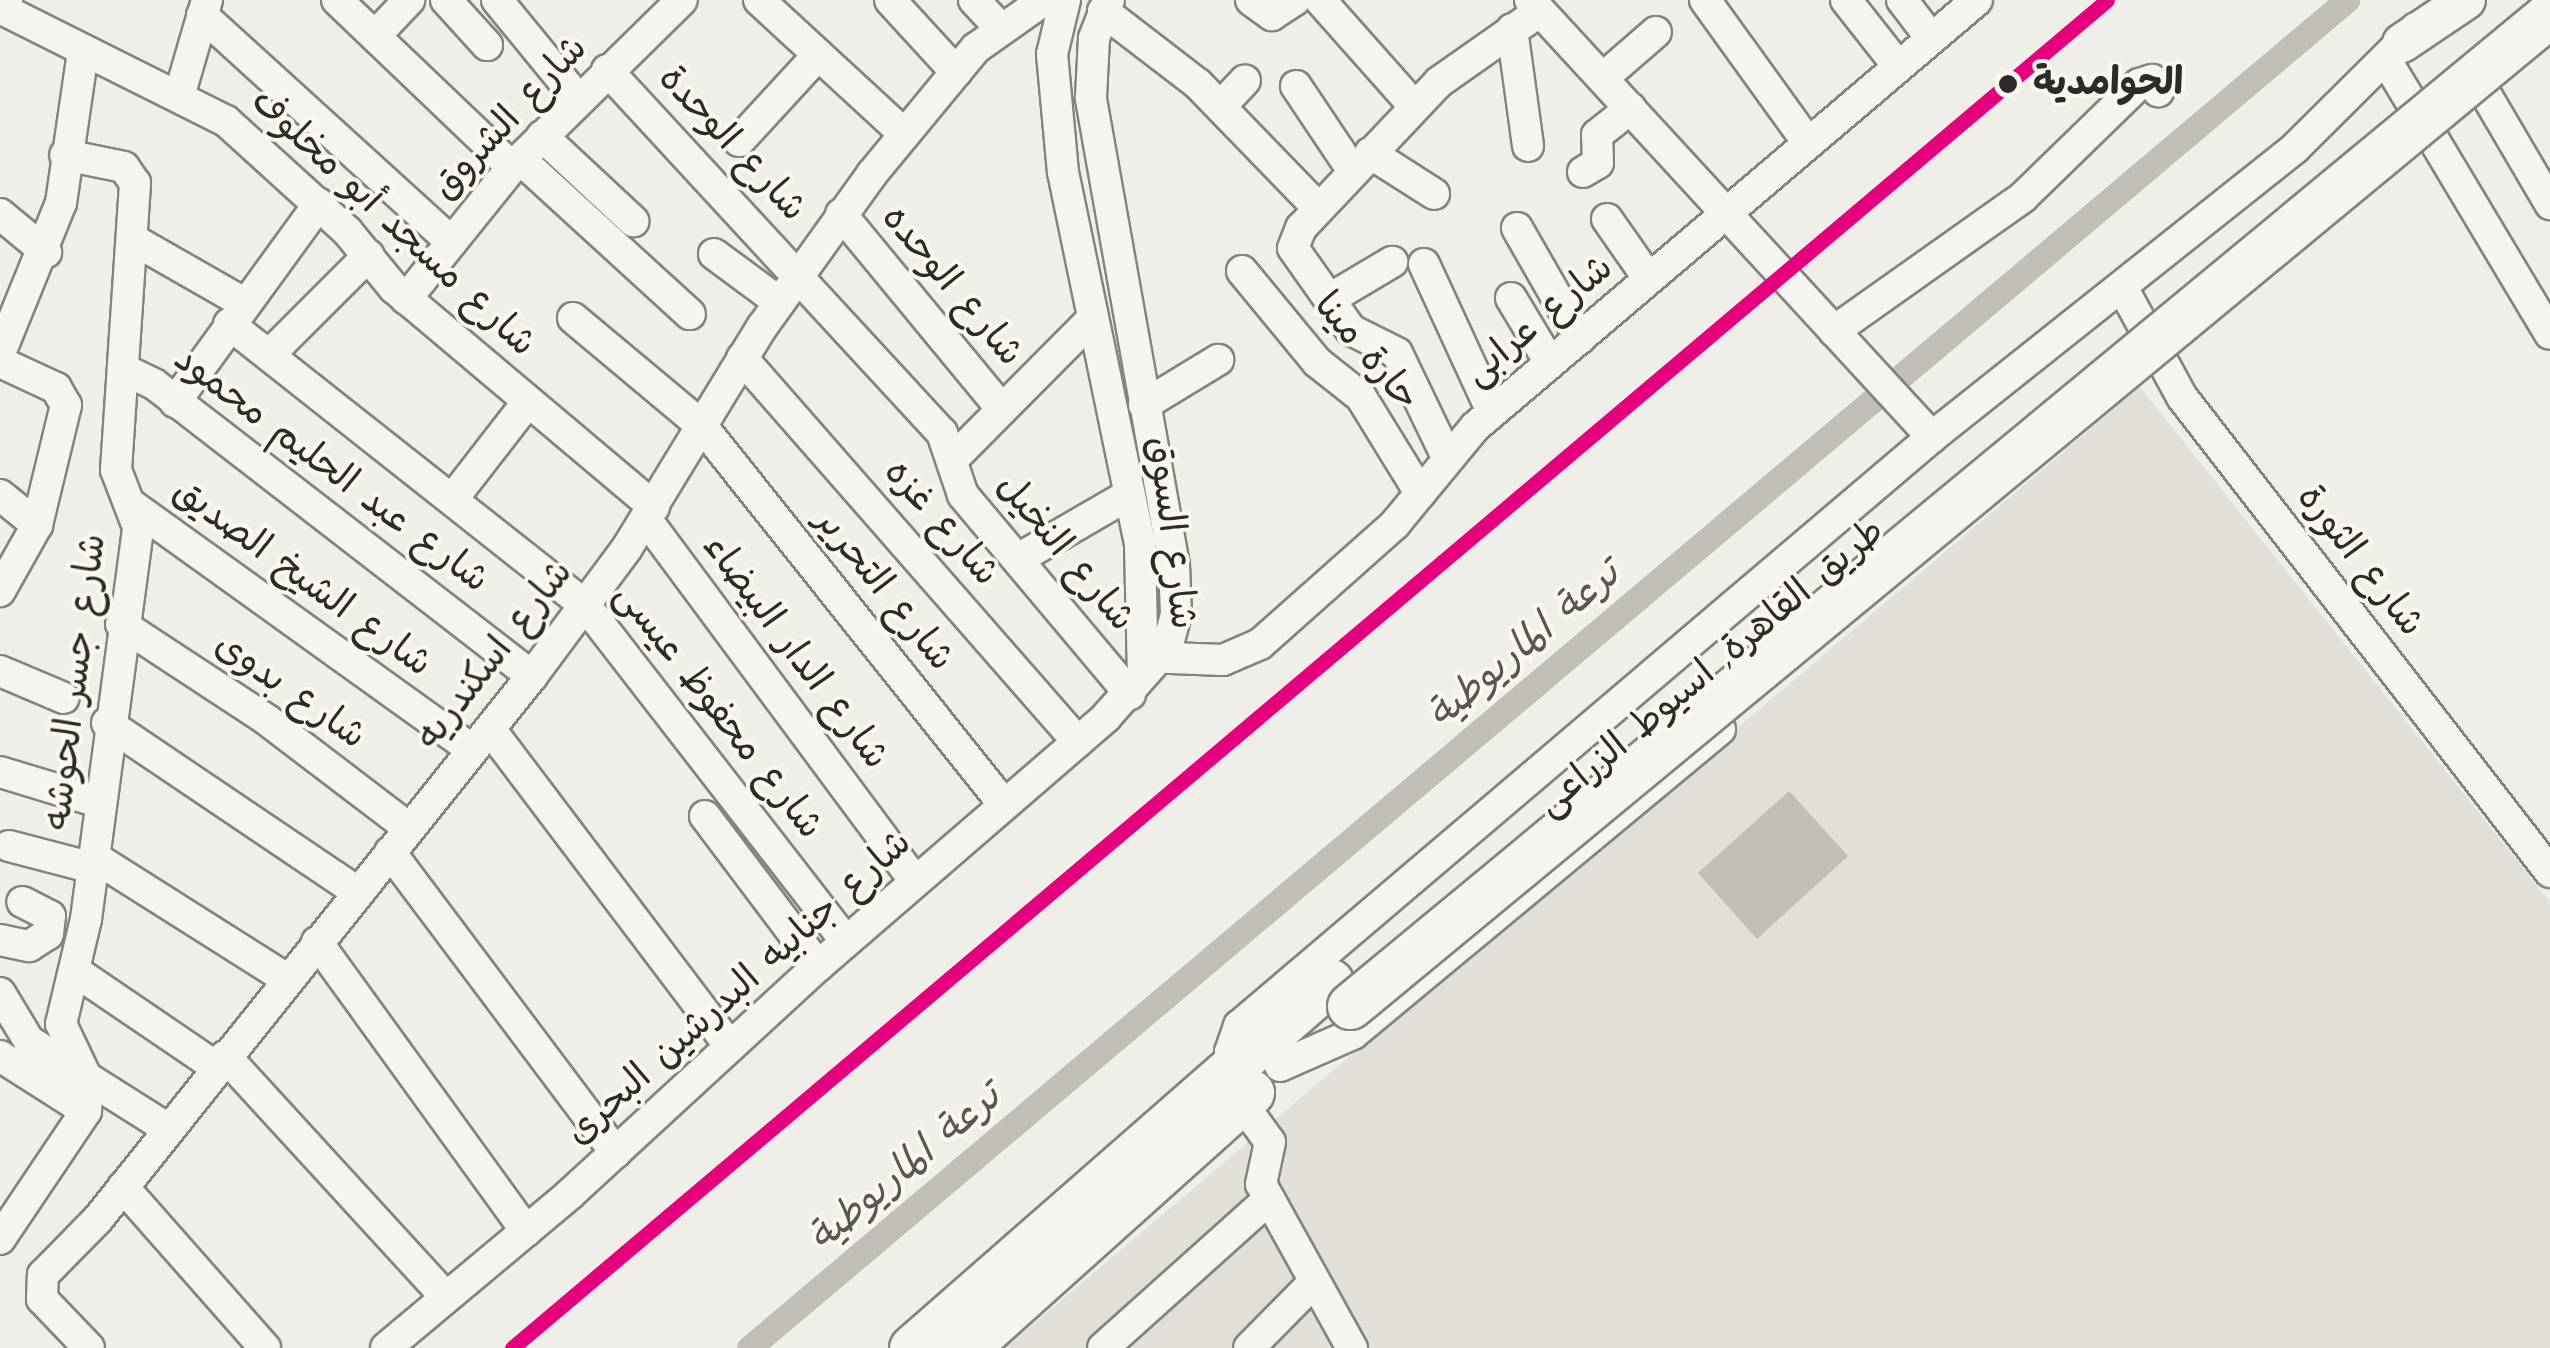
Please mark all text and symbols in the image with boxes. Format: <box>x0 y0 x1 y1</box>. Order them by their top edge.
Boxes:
street label: شارع الشروق <box>422 26 598 210</box>
street label: شارع الوحدة <box>648 56 816 232</box>
place label: الحوامدية <box>2033 61 2183 107</box>
marker: الحوامدية <box>1992 68 2024 100</box>
street label: شارع مسجد أبو مخلوف <box>241 79 545 367</box>
street label: شارع الوحده <box>871 196 1033 376</box>
street label: شارع عرابى <box>1455 246 1623 396</box>
street label: حارة مينا <box>1303 283 1429 421</box>
street label: شارع عبد الحليم محمود <box>165 337 497 603</box>
street label: شارع السوق <box>1137 434 1205 632</box>
street label: شارع غزه <box>874 450 1008 596</box>
street label: شارع النخيل <box>986 465 1144 641</box>
street label: شارع الشيخ الصديق <box>164 469 440 687</box>
street label: شارع الثورة <box>2287 476 2433 646</box>
street label: شارع التحرير <box>805 499 963 681</box>
street label: طريق القاهرة, اسيوط الزراعى <box>1528 509 1894 827</box>
street label: شارع الدار البيضاء <box>692 525 898 779</box>
street label: شارع جسر الحوشه <box>35 531 117 833</box>
street label: شارع اسكندريه <box>407 551 583 759</box>
water label: ترعة الماريوطية <box>1418 551 1630 739</box>
street label: شارع محفوظ عيسى <box>604 574 832 848</box>
street label: شارع بدوى <box>206 622 374 760</box>
street label: شارع جنابيه البدرشين البحرى <box>557 821 921 1155</box>
water label: ترعة الماريوطية <box>799 1074 1011 1262</box>

